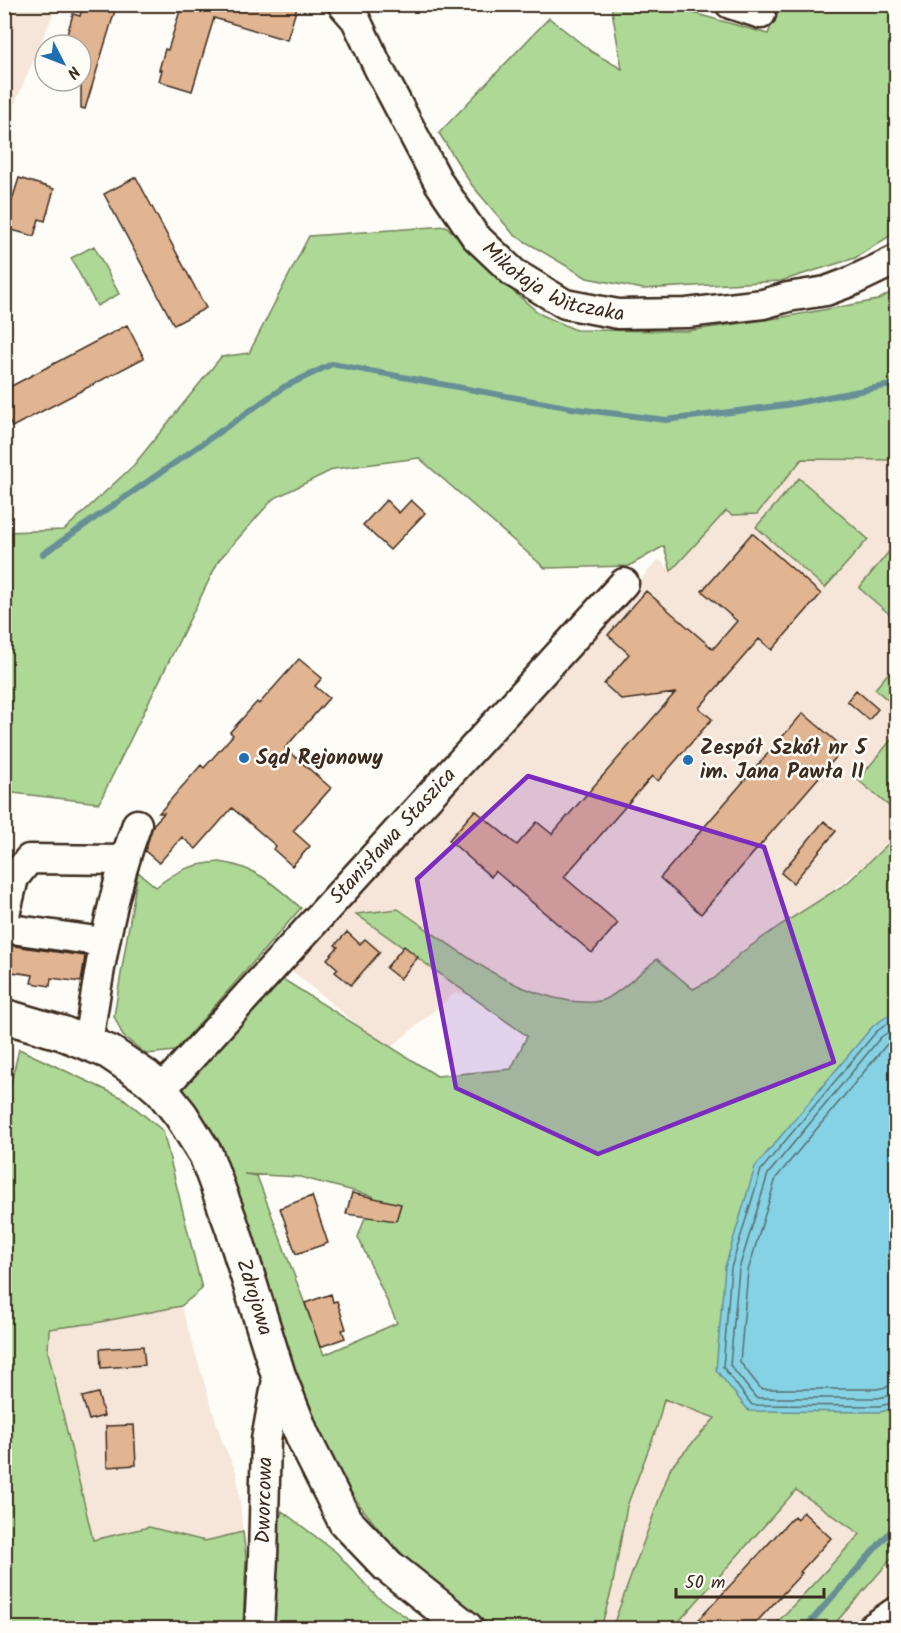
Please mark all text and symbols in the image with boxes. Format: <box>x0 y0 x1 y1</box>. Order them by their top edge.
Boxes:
north arrow <box>33 33 93 93</box>
text: N <box>60 60 86 84</box>
street label: Mikołaja Witczaka <box>474 234 624 331</box>
place label: Zespół Szkół nr 5 im. Jana Pawła II <box>700 732 869 789</box>
place label: Sąd Rejonowy <box>256 742 383 775</box>
marker: Sąd Rejonowy <box>237 751 251 765</box>
marker: Zespół Szkół nr 5 im. Jana Pawła II <box>681 753 695 767</box>
street label: Stanisława Staszica <box>322 760 464 912</box>
street label: Zdrojowa <box>227 1255 282 1340</box>
street label: Dworcowa <box>247 1456 282 1544</box>
scale bar <box>676 1561 824 1599</box>
text: 50 m <box>685 1569 725 1598</box>

